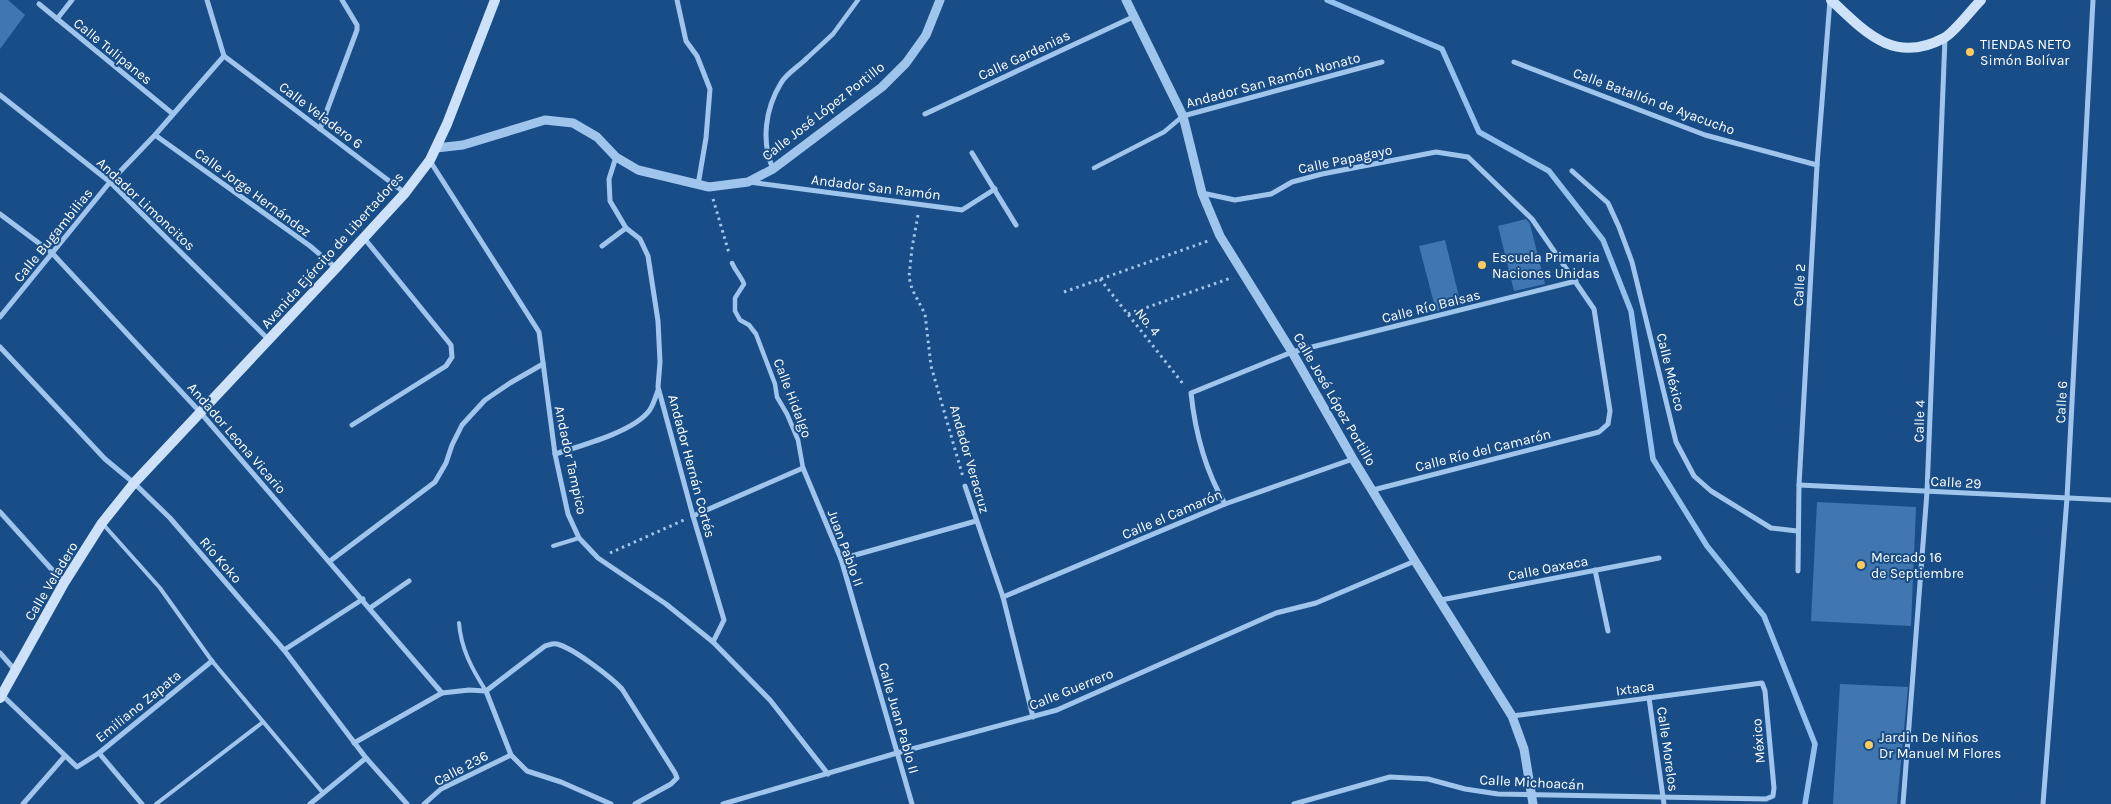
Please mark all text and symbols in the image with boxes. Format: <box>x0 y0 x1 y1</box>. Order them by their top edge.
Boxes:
street label: Calle Tulipanes <box>70 15 155 88</box>
street label: Calle Gardenias <box>975 27 1073 84</box>
place label: TIENDAS NETO Simón Bolívar <box>1980 36 2071 69</box>
marker: TIENDAS NETO Simón Bolívar <box>1964 46 1976 58</box>
street label: Andador San Ramón Nonato <box>1184 49 1362 112</box>
street label: Calle José López Portillo <box>759 58 888 164</box>
street label: Calle Batallón de Ayacucho <box>1571 64 1737 139</box>
street label: Calle Veladero 6 <box>275 78 366 152</box>
street label: Calle Papagayo <box>1296 141 1394 178</box>
street label: Calle Jorge Hernández <box>191 145 314 240</box>
street label: Andador Limoncitos <box>93 154 198 254</box>
street label: Avenida Ejército de Libertadores <box>258 169 407 332</box>
street label: Andador San Ramón <box>810 171 942 204</box>
street label: Calle Bugambilias <box>10 185 97 286</box>
place label: Escuela Primaria Naciones Unidas <box>1492 249 1600 282</box>
marker: Escuela Primaria Naciones Unidas <box>1476 259 1488 271</box>
street label: Calle 2 <box>1790 263 1809 307</box>
street label: Calle Río Balsas <box>1380 286 1482 327</box>
street label: No. 4 <box>1131 305 1164 340</box>
street label: Calle José López Portillo <box>1290 330 1380 469</box>
street label: Calle México <box>1653 331 1688 413</box>
street label: Calle Hidalgo <box>770 356 815 440</box>
street label: Andador Leona Vicario <box>184 379 289 497</box>
street label: Calle 6 <box>2052 380 2071 424</box>
street label: Andador Hernán Cortés <box>664 393 719 540</box>
street label: Calle 4 <box>1910 399 1929 443</box>
street label: Andador Veracruz <box>946 403 993 515</box>
street label: Andador Tampico <box>551 404 590 516</box>
street label: Calle Río del Camarón <box>1413 425 1553 476</box>
street label: Calle 29 <box>1930 473 1982 492</box>
street label: Calle el Camarón <box>1119 486 1225 543</box>
street label: Juan Pablo II <box>824 508 867 589</box>
street label: Río Koko <box>196 534 245 587</box>
street label: Calle Veladero <box>21 539 82 624</box>
place label: Mercado 16 de Septiembre <box>1871 549 1964 582</box>
street label: Calle Oaxaca <box>1507 552 1590 585</box>
marker: Mercado 16 de Septiembre <box>1855 559 1867 571</box>
street label: Calle Juan Pablo II <box>875 661 923 776</box>
street label: Calle Guerrero <box>1027 665 1116 714</box>
street label: Emiliano Zapata <box>92 667 185 746</box>
street label: Ixtaca <box>1615 677 1656 700</box>
street label: Calle Morelos <box>1653 706 1682 793</box>
street label: México <box>1748 718 1769 764</box>
place label: Jardin De Niños Dr Manuel M Flores <box>1879 729 2001 762</box>
marker: Jardin De Niños Dr Manuel M Flores <box>1863 739 1875 751</box>
street label: Calle 236 <box>431 747 491 790</box>
street label: Calle Michoacán <box>1479 771 1585 794</box>

